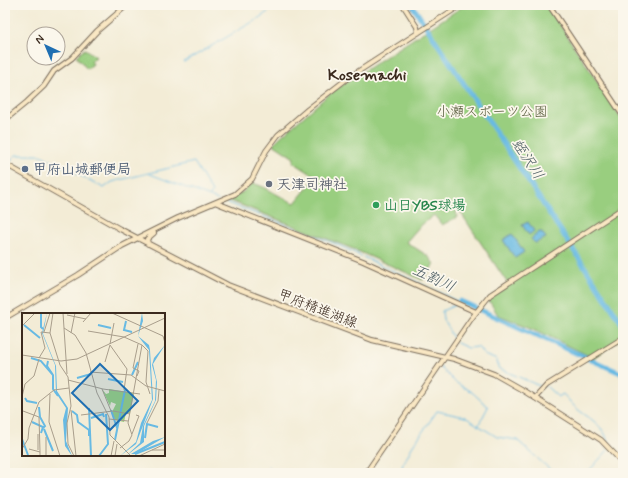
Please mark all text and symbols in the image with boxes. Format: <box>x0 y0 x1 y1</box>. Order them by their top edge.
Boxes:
north arrow <box>26 26 66 66</box>
text: N <box>32 32 47 47</box>
district label: Kosemachi <box>328 65 407 86</box>
park label: 小瀬スポーツ公園 <box>436 103 548 121</box>
water label: 蛭沢川 <box>507 135 548 184</box>
place label: 甲府山城郵便局 <box>33 161 131 179</box>
marker: 甲府山城郵便局 <box>20 164 30 174</box>
place label: 天津司神社 <box>277 176 347 194</box>
marker: 天津司神社 <box>264 179 274 189</box>
place label: 山日YBS球場 <box>384 197 465 215</box>
marker: 山日YBS球場 <box>371 200 381 210</box>
water label: 五割川 <box>409 260 458 297</box>
street label: 甲府精進湖線 <box>275 285 360 332</box>
inset map <box>22 313 165 456</box>

